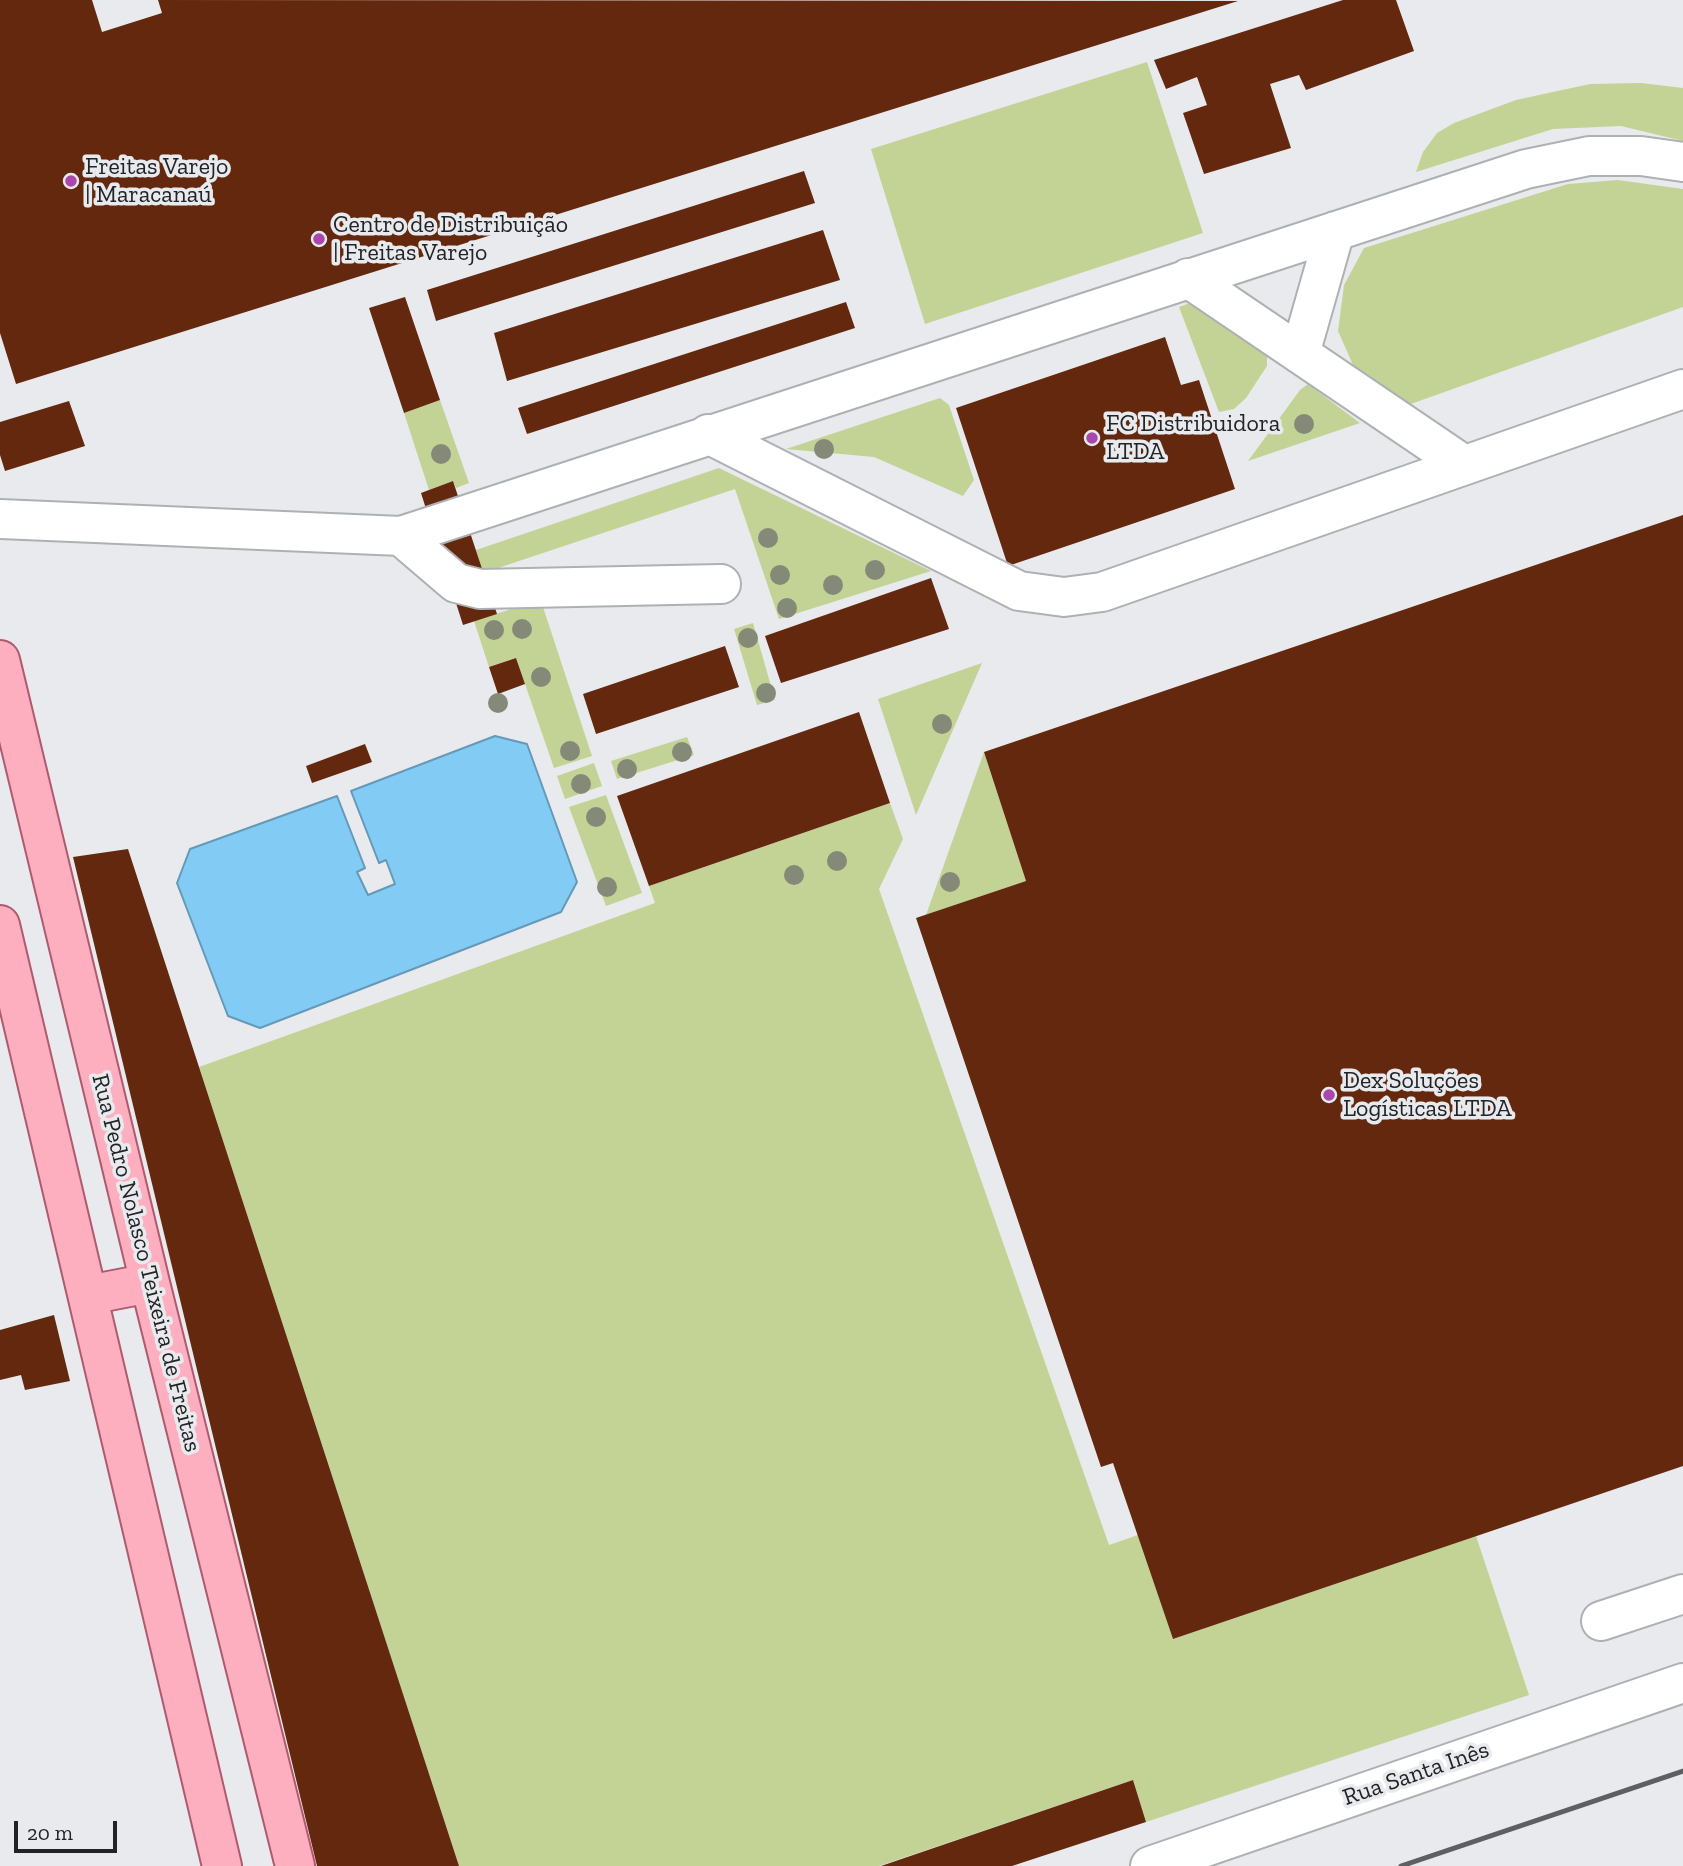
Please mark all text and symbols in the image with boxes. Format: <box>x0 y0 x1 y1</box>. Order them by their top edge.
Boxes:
place label: Freitas Varejo | Maracanaú <box>85 153 228 209</box>
marker: Freitas Varejo | Maracanaú <box>63 173 79 189</box>
place label: Centro de Distribuição | Freitas Varejo <box>333 211 568 267</box>
marker: Centro de Distribuição | Freitas Varejo <box>311 231 327 247</box>
place label: FC Distribuidora LTDA <box>1106 410 1280 466</box>
marker: FC Distribuidora LTDA <box>1084 430 1100 446</box>
place label: Dex Soluções Logísticas LTDA <box>1343 1067 1511 1123</box>
street label: Rua Pedro Nolasco Teixeira de Freitas <box>85 1071 207 1455</box>
marker: Dex Soluções Logísticas LTDA <box>1321 1087 1337 1103</box>
street label: Rua Santa Inês <box>1339 1736 1493 1812</box>
scale bar <box>18 1806 121 1850</box>
text: 20 m <box>27 1820 73 1845</box>

